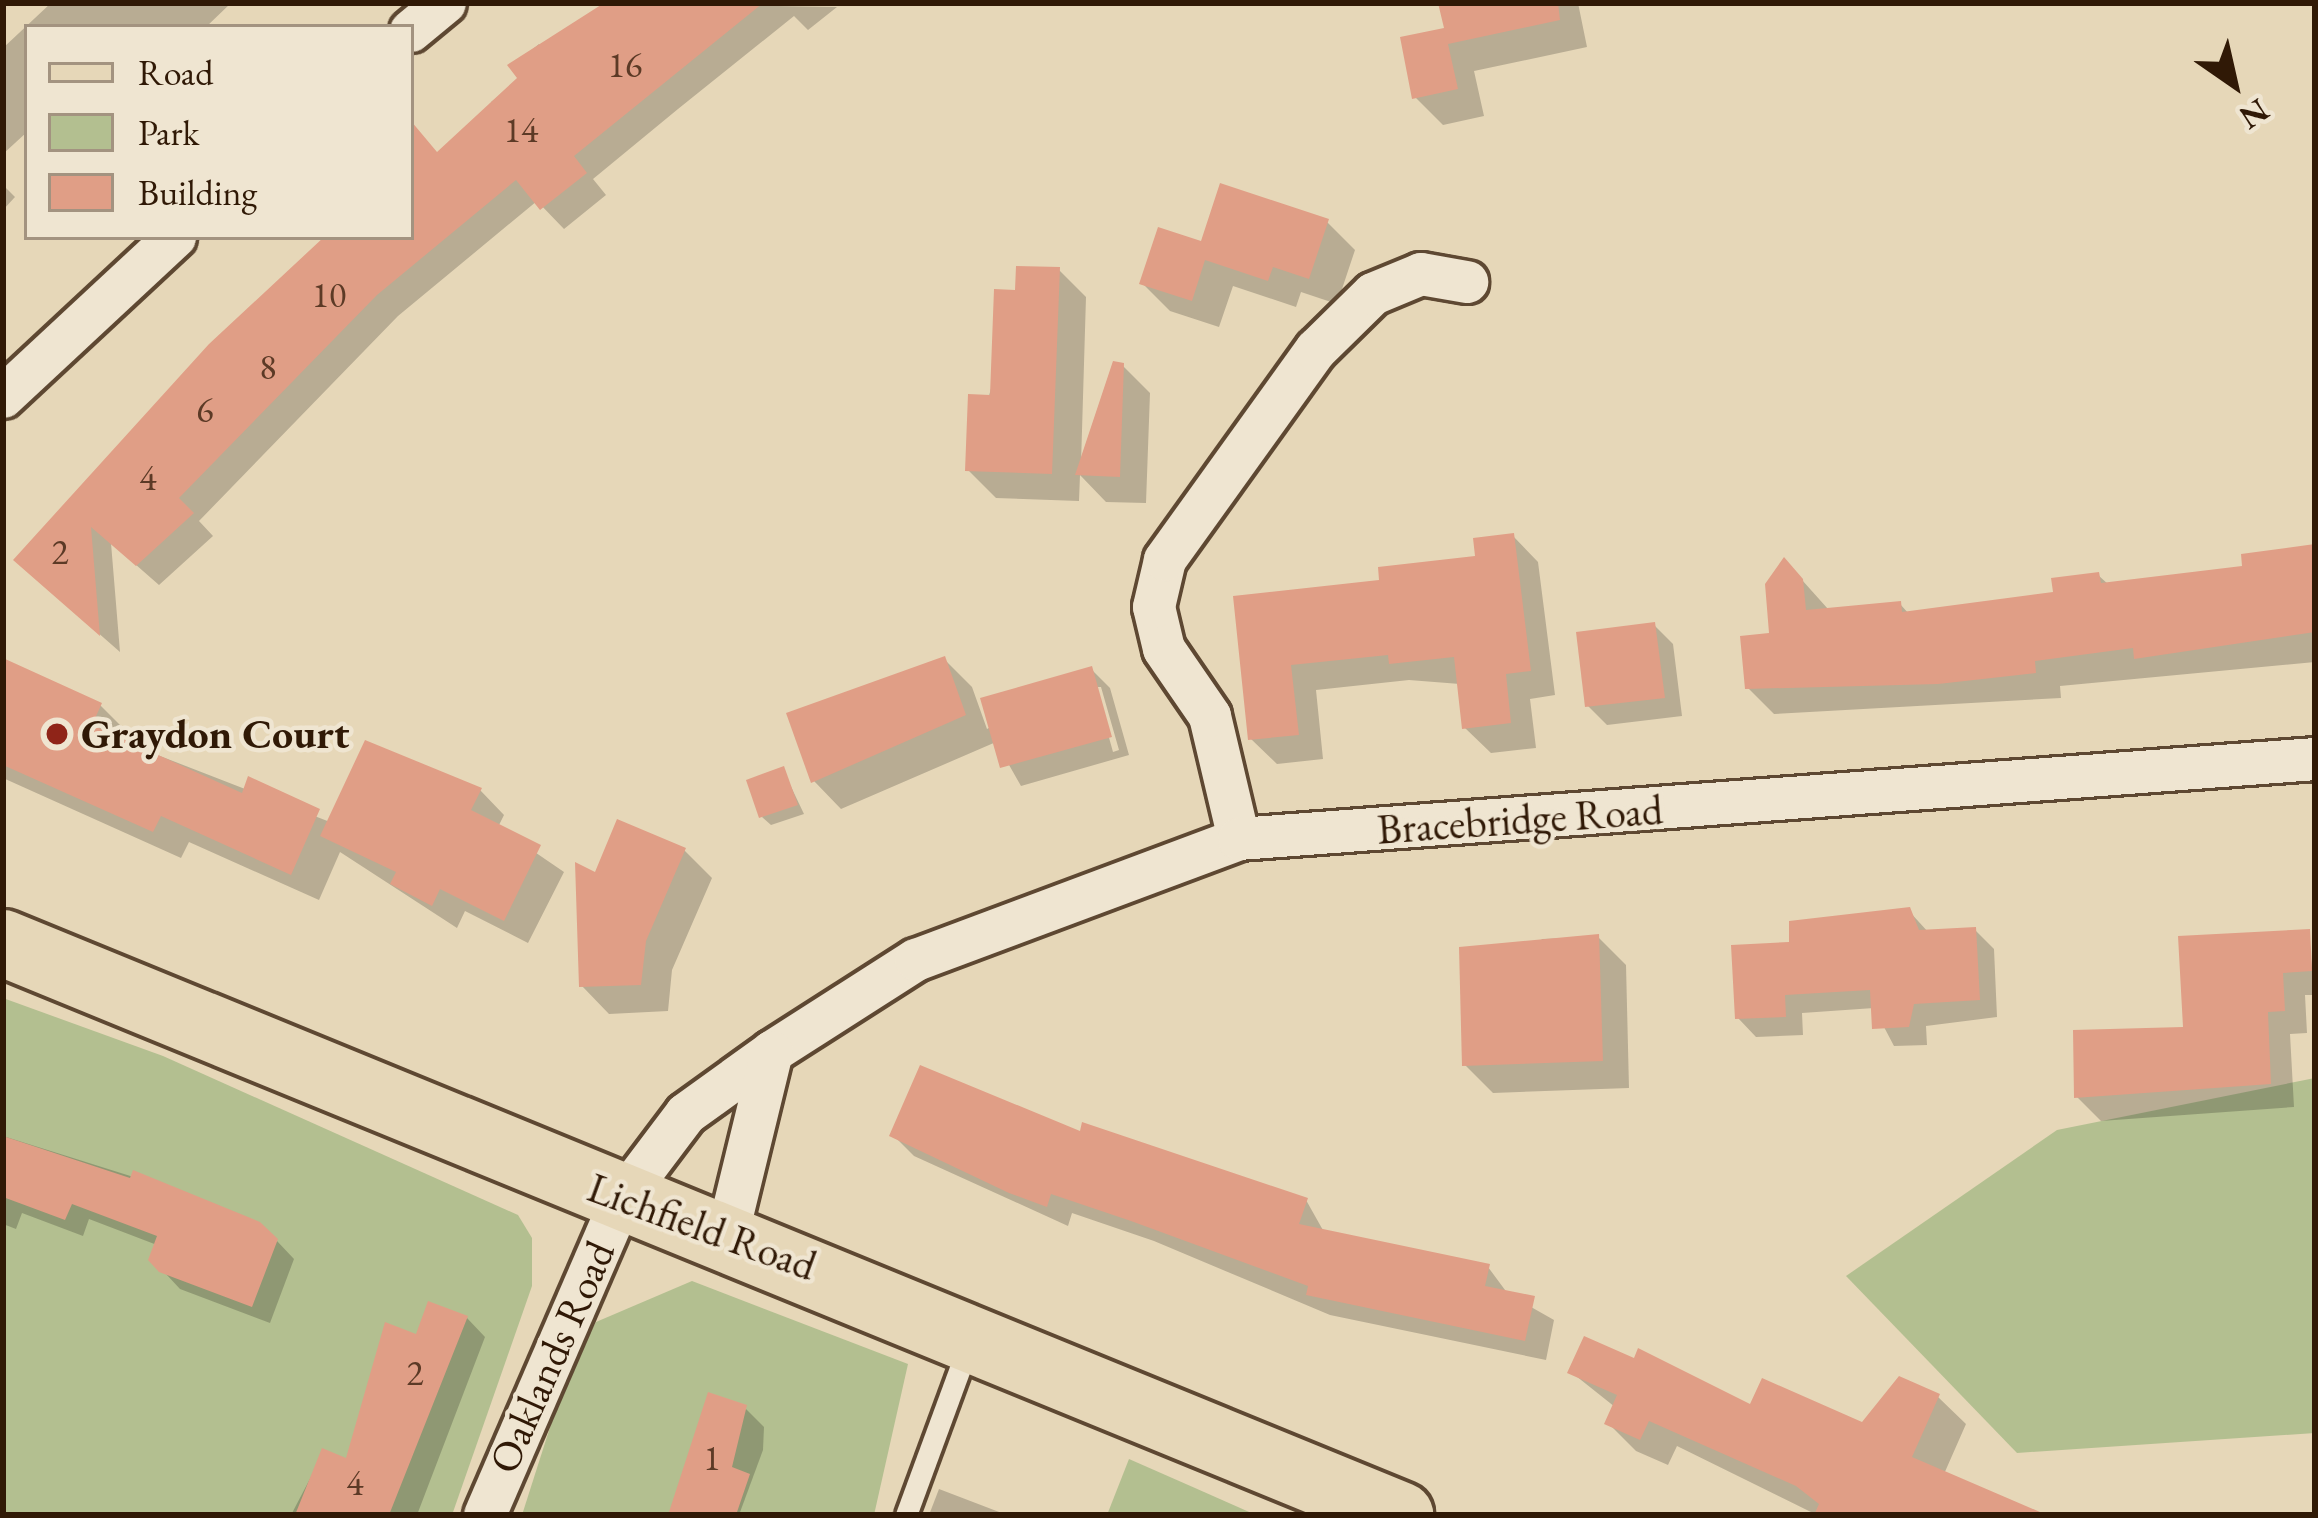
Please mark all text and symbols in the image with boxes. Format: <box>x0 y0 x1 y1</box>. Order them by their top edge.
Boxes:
legend <box>24 24 414 240</box>
north arrow <box>2174 24 2294 144</box>
house number: 16 <box>608 43 642 87</box>
text: Road <box>138 49 213 96</box>
text: N <box>2231 89 2278 140</box>
house number: 14 <box>504 108 538 152</box>
text: Park <box>138 109 199 156</box>
text: Building <box>138 169 257 216</box>
house number: 10 <box>312 273 346 317</box>
house number: 8 <box>259 345 277 389</box>
house number: 6 <box>196 388 214 432</box>
house number: 4 <box>139 456 157 500</box>
house number: 2 <box>51 530 69 574</box>
place label: Graydon Court <box>81 709 349 759</box>
marker: Graydon Court <box>44 721 70 747</box>
street label: Bracebridge Road <box>1375 785 1665 855</box>
street label: Lichfield Road <box>581 1162 823 1292</box>
street label: Oaklands Road <box>478 1233 626 1481</box>
house number: 2 <box>406 1351 424 1395</box>
house number: 1 <box>703 1436 721 1480</box>
house number: 4 <box>346 1461 364 1505</box>

